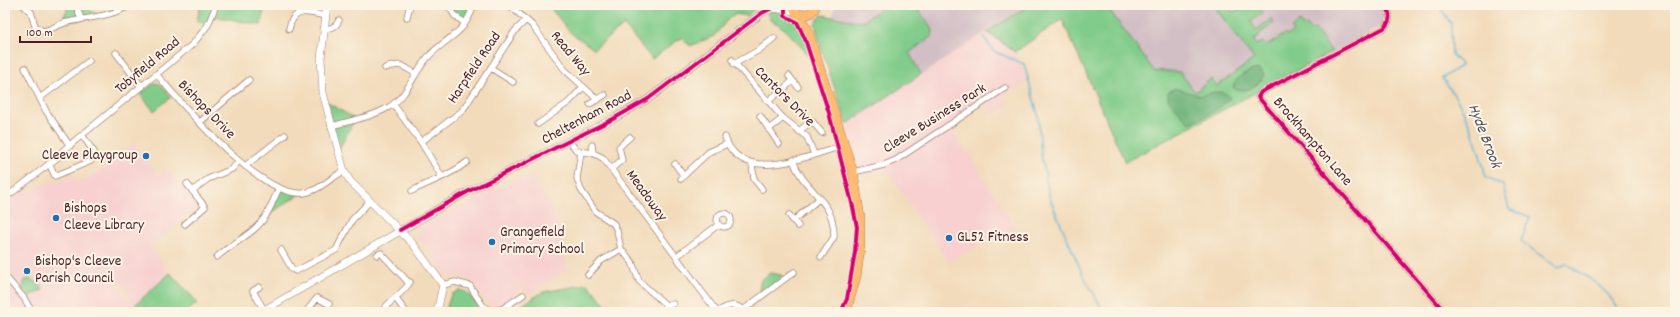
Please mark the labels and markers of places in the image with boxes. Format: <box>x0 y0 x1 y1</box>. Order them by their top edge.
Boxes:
place label: Cleeve Playgroup <box>42 145 138 167</box>
marker: Cleeve Playgroup <box>141 151 151 161</box>
place label: Bishops Cleeve Library <box>64 198 145 237</box>
marker: Bishops Cleeve Library <box>51 213 61 223</box>
place label: Grangefield Primary School <box>500 222 584 261</box>
place label: GL52 Fitness <box>957 227 1029 249</box>
marker: GL52 Fitness <box>944 233 954 243</box>
marker: Grangefield Primary School <box>487 237 497 247</box>
place label: Bishop's Cleeve Parish Council <box>35 251 122 290</box>
marker: Bishop's Cleeve Parish Council <box>22 266 32 276</box>

